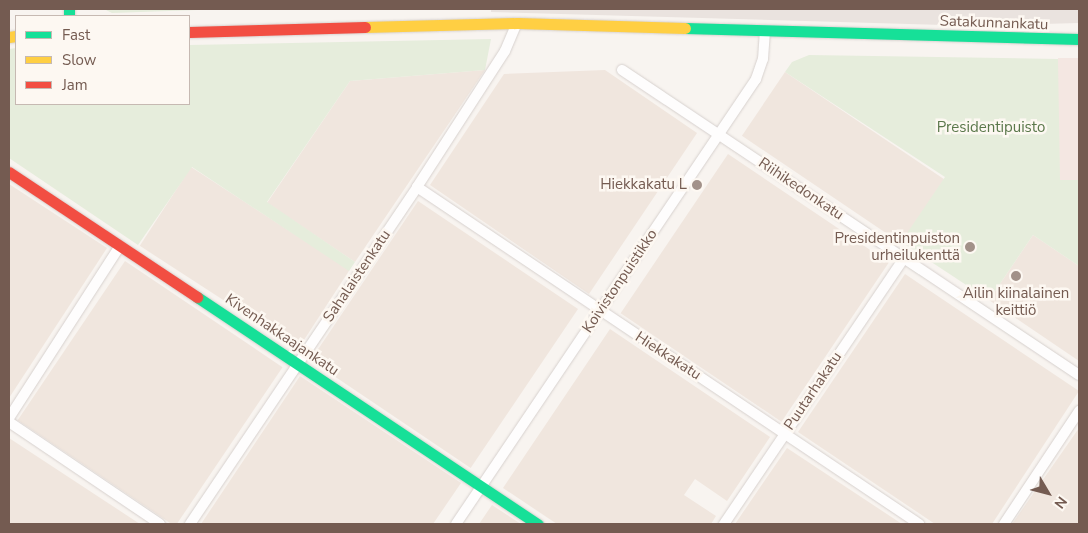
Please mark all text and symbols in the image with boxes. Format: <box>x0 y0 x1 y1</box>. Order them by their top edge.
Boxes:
street label: Satakunnankatu <box>939 12 1049 34</box>
legend <box>15 15 190 105</box>
text: Fast <box>62 25 90 45</box>
text: Slow <box>62 50 96 70</box>
text: Jam <box>62 75 88 95</box>
park label: Presidentipuisto <box>937 119 1045 137</box>
street label: Riihikedonkatu <box>755 154 847 224</box>
place label: Hiekkakatu L <box>600 176 687 194</box>
marker: Hiekkakatu L <box>691 179 703 191</box>
street label: Sahalaistenkatu <box>320 226 394 326</box>
street label: Koivistonpuistikko <box>579 226 661 336</box>
place label: Presidentinpuiston urheilukenttä <box>834 229 960 264</box>
marker: Presidentinpuiston urheilukenttä <box>964 241 976 253</box>
marker: Ailin kiinalainen keittiö <box>1010 270 1022 282</box>
place label: Ailin kiinalainen keittiö <box>963 284 1069 319</box>
street label: Kivenhakkaajankatu <box>222 290 342 380</box>
street label: Hiekkakatu <box>632 328 704 384</box>
street label: Puutarhakatu <box>780 349 846 433</box>
north arrow <box>1023 468 1073 518</box>
text: N <box>1050 492 1071 512</box>

